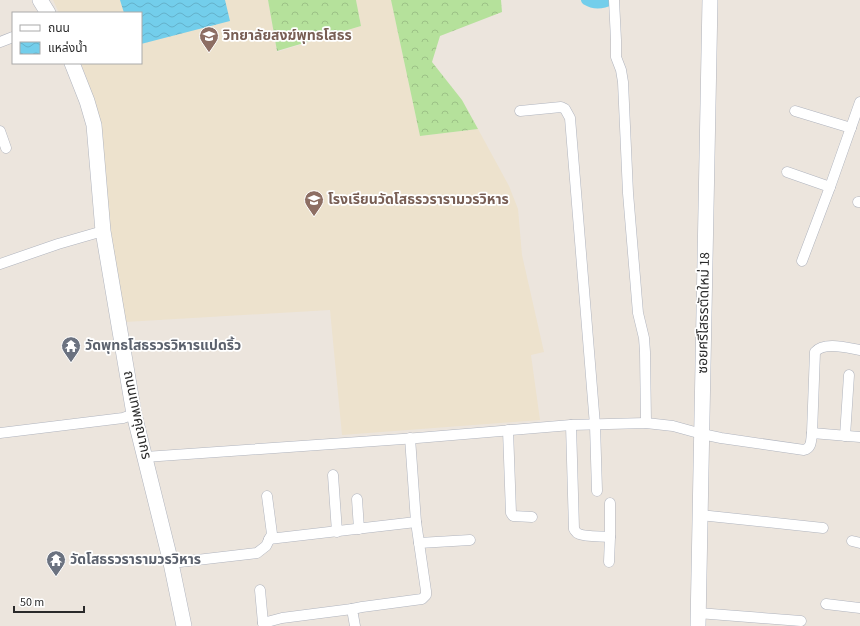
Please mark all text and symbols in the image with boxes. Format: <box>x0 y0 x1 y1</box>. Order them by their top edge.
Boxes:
legend <box>12 12 142 64</box>
text: ถนน <box>48 20 70 37</box>
school or university icon: วิทยาลัยสงฆ์พุทธโสธร <box>198 25 220 53</box>
place label: วิทยาลัยสงฆ์พุทธโสธร <box>223 26 352 46</box>
text: แหล่งน้ำ <box>48 39 87 57</box>
school or university icon: โรงเรียนวัดโสธรวรารามวรวิหาร <box>303 189 325 217</box>
place label: โรงเรียนวัดโสธรวรารามวรวิหาร <box>328 190 509 210</box>
street label: ซอยศรีโสธรตัดใหม่ 18 <box>693 252 715 374</box>
temple icon: วัดพุทธโสธรวรวิหารแปดริ้ว <box>60 335 82 363</box>
place label: วัดพุทธโสธรวรวิหารแปดริ้ว <box>85 336 241 356</box>
street label: ถนนเทพคุณากร <box>118 369 156 461</box>
temple icon: วัดโสธรวรารามวรวิหาร <box>45 549 67 577</box>
place label: วัดโสธรวรารามวรวิหาร <box>70 550 201 570</box>
scale bar <box>14 588 84 614</box>
text: 50 m <box>20 594 44 611</box>

